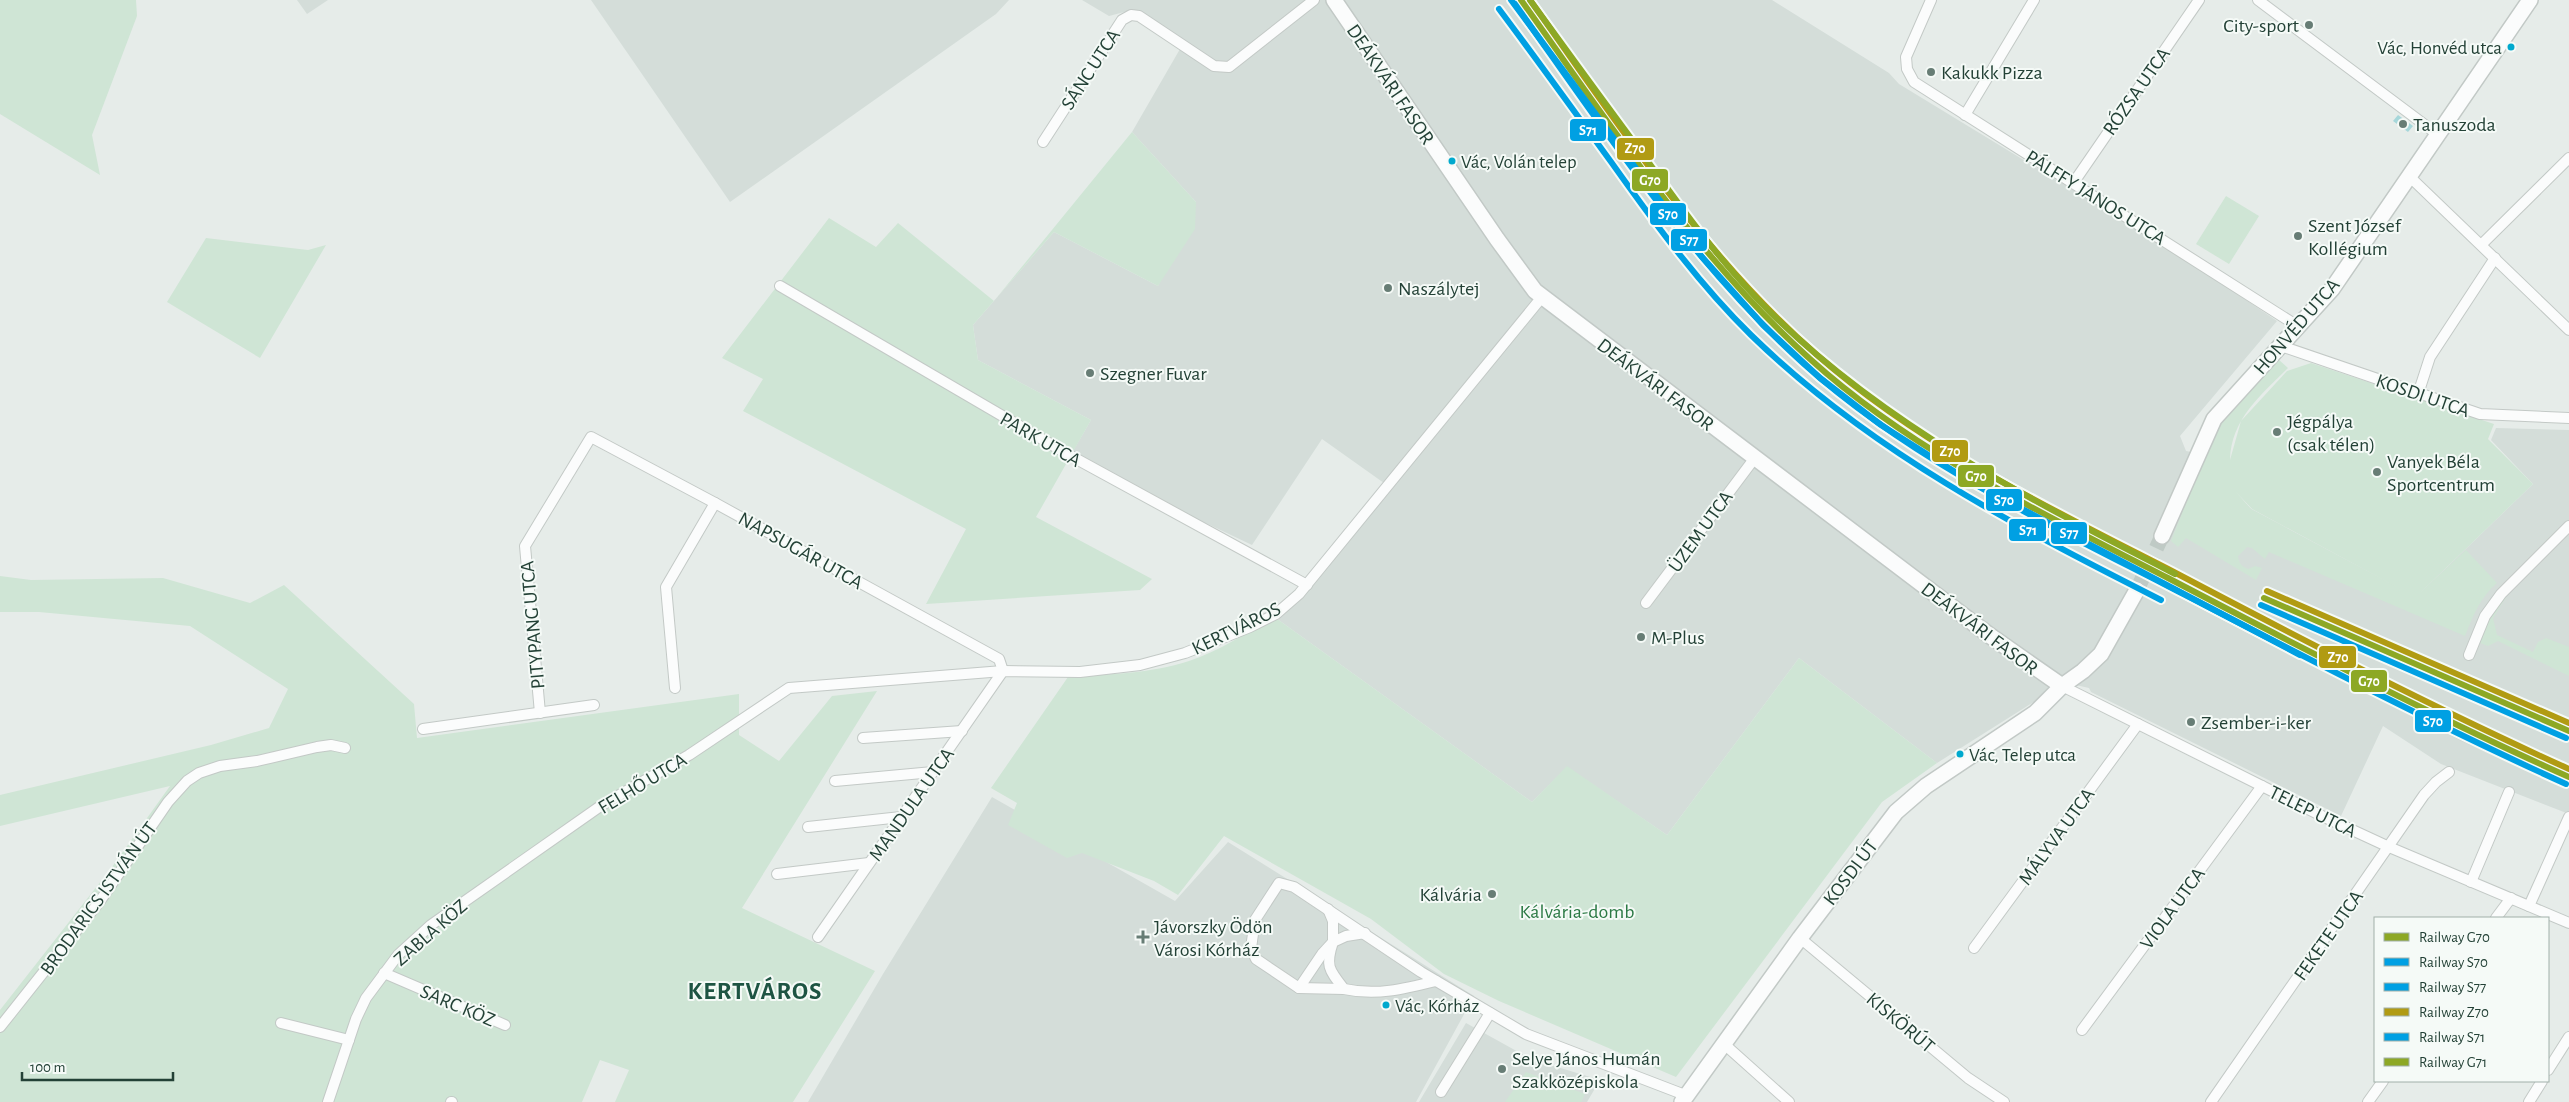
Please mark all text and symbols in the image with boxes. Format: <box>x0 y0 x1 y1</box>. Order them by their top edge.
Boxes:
place label: City-sport <box>2223 16 2300 36</box>
marker: City-sport <box>2303 19 2315 31</box>
street label: DEÁKVÁRI FASOR <box>1343 20 1438 148</box>
street label: SÁNC UTCA <box>1057 25 1124 113</box>
place label: Vác, Honvéd utca <box>2377 39 2502 58</box>
marker: Vác, Honvéd utca <box>2506 42 2516 52</box>
street label: RÓZSA UTCA <box>2099 43 2174 139</box>
place label: Kakukk Pizza <box>1941 63 2043 83</box>
marker: Kakukk Pizza <box>1925 66 1937 78</box>
place label: Tanuszoda <box>2413 115 2496 135</box>
line badge: S71 <box>1569 118 1607 142</box>
marker: Tanuszoda <box>2397 118 2409 130</box>
text: S71 <box>1579 124 1597 138</box>
line badge: Z70 <box>1616 137 1655 161</box>
text: Z70 <box>1625 142 1646 156</box>
street label: PÁLFFY JÁNOS UTCA <box>2022 146 2170 249</box>
place label: Vác, Volán telep <box>1461 153 1577 172</box>
marker: Vác, Volán telep <box>1447 156 1457 166</box>
line badge: G70 <box>1631 168 1669 192</box>
text: G70 <box>1639 174 1661 188</box>
line badge: S70 <box>1649 202 1687 226</box>
text: S70 <box>1658 208 1678 222</box>
place label: Szent József Kollégium <box>2308 216 2402 259</box>
line badge: S77 <box>1670 228 1708 252</box>
marker: Szent József Kollégium <box>2292 230 2304 242</box>
text: S77 <box>1679 234 1699 248</box>
street label: HONVÉD UTCA <box>2249 274 2344 378</box>
place label: Naszálytej <box>1398 279 1479 299</box>
marker: Naszálytej <box>1382 282 1394 294</box>
street label: DEÁKVÁRI FASOR <box>1593 334 1718 435</box>
place label: Szegner Fuvar <box>1100 364 1207 384</box>
marker: Szegner Fuvar <box>1084 367 1096 379</box>
street label: KOSDI UTCA <box>2373 371 2473 421</box>
street label: PARK UTCA <box>997 409 1085 471</box>
place label: Jégpálya (csak télen) <box>2287 412 2375 455</box>
marker: Jégpálya (csak télen) <box>2271 426 2283 438</box>
line badge: Z70 <box>1931 439 1969 463</box>
text: Z70 <box>1940 445 1961 459</box>
place label: Vanyek Béla Sportcentrum <box>2387 452 2495 495</box>
line badge: G70 <box>1957 464 1995 488</box>
marker: Vanyek Béla Sportcentrum <box>2371 466 2383 478</box>
text: G70 <box>1965 470 1987 484</box>
street label: ÜZEM UTCA <box>1665 487 1737 576</box>
line badge: S70 <box>1985 488 2023 512</box>
text: S70 <box>1994 494 2014 508</box>
street label: NAPSUGÁR UTCA <box>735 508 867 594</box>
line badge: S71 <box>2008 518 2047 542</box>
line badge: S77 <box>2050 521 2088 545</box>
text: S71 <box>2019 524 2037 538</box>
text: S77 <box>2059 527 2079 541</box>
street label: PITYPANG UTCA <box>517 559 549 690</box>
street label: DEÁKVÁRI FASOR <box>1917 578 2042 679</box>
street label: KERTVÁROS <box>1188 598 1284 659</box>
place label: M-Plus <box>1651 628 1705 648</box>
marker: M-Plus <box>1635 631 1647 643</box>
line badge: Z70 <box>2318 645 2357 669</box>
text: Z70 <box>2328 651 2349 665</box>
line badge: G70 <box>2350 669 2388 693</box>
text: G70 <box>2358 675 2380 689</box>
line badge: S70 <box>2414 709 2452 733</box>
place label: Zsember-i-ker <box>2201 713 2312 733</box>
text: S70 <box>2423 715 2443 729</box>
marker: Zsember-i-ker <box>2185 716 2197 728</box>
street label: MANDULA UTCA <box>865 744 958 865</box>
place label: Vác, Telep utca <box>1969 746 2076 765</box>
street label: FELHŐ UTCA <box>594 749 691 818</box>
marker: Vác, Telep utca <box>1955 749 1965 759</box>
street label: TELEP UTCA <box>2266 782 2360 842</box>
street label: MÁLYVA UTCA <box>2014 784 2099 889</box>
street label: BRODARICS ISTVÁN ÚT <box>36 818 161 979</box>
street label: KOSDI ÚT <box>1819 835 1882 909</box>
street label: VIOLA UTCA <box>2137 864 2209 953</box>
place label: Kálvária <box>1419 885 1482 905</box>
street label: FEKETE UTCA <box>2290 886 2367 984</box>
marker: Kálvária <box>1486 888 1498 900</box>
street label: ZABLA KÖZ <box>390 896 471 970</box>
park label: Kálvária-domb <box>1519 902 1635 922</box>
place label: Jávorszky Ödön Városi Kórház <box>1154 917 1273 960</box>
legend <box>2374 917 2549 1082</box>
marker: Jávorszky Ödön Városi Kórház <box>1136 930 1150 944</box>
text: Railway G70 <box>2419 930 2490 945</box>
text: Railway S70 <box>2419 955 2488 970</box>
district label: KERTVÁROS <box>688 976 822 1004</box>
text: Railway S77 <box>2419 980 2486 995</box>
street label: SARC KÖZ <box>417 981 498 1031</box>
street label: KISKÖRÚT <box>1863 988 1939 1057</box>
place label: Vác, Kórház <box>1395 997 1480 1016</box>
marker: Vác, Kórház <box>1381 1000 1391 1010</box>
text: Railway Z70 <box>2419 1005 2489 1020</box>
text: Railway S71 <box>2419 1030 2485 1045</box>
place label: Selye János Humán Szakközépiskola <box>1512 1049 1660 1092</box>
scale bar <box>22 1050 174 1082</box>
text: Railway G71 <box>2419 1055 2487 1070</box>
text: 100 m <box>30 1060 65 1075</box>
marker: Selye János Humán Szakközépiskola <box>1496 1063 1508 1075</box>

